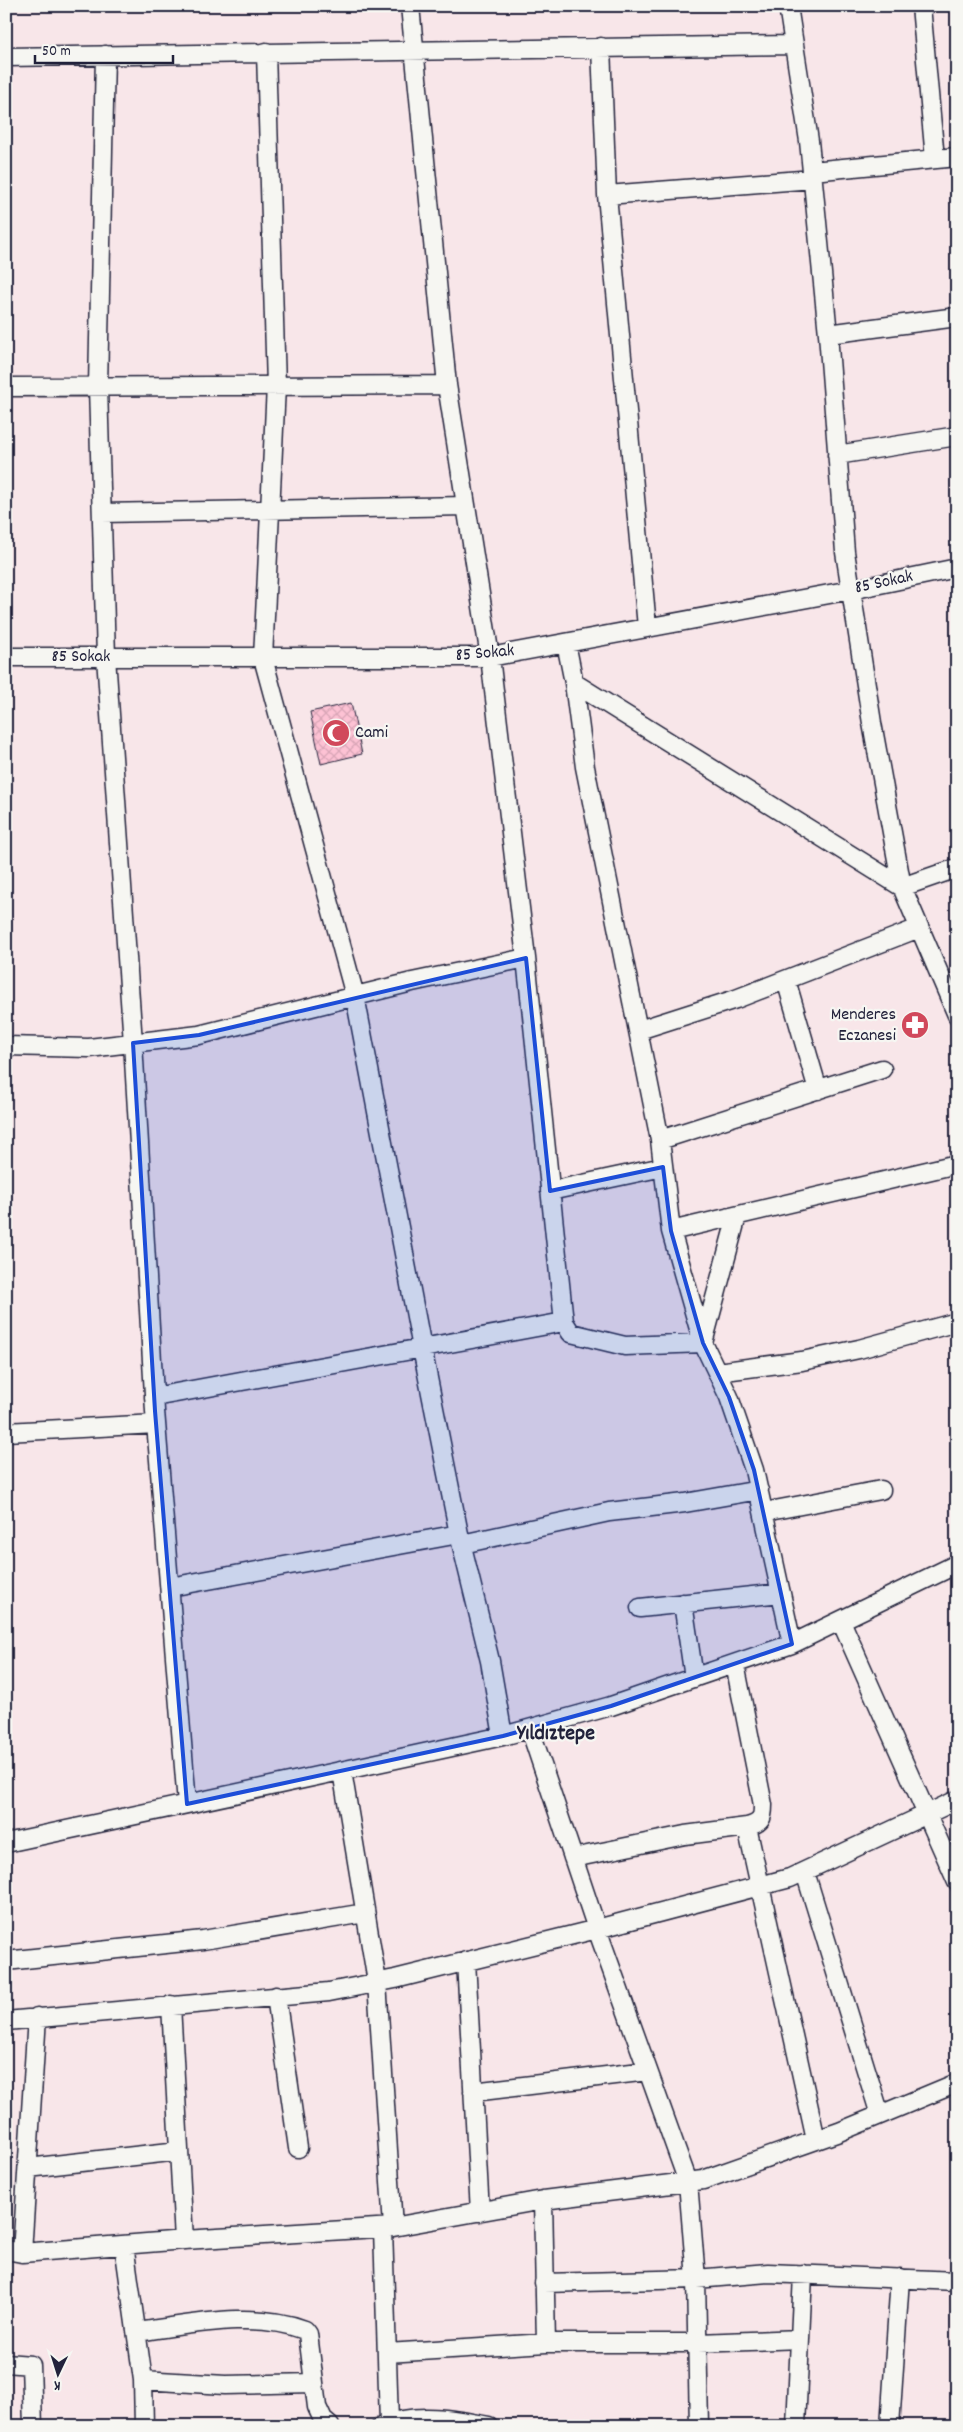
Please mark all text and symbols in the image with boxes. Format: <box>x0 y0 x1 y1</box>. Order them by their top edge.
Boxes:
scale bar <box>35 32 172 64</box>
text: 50 m <box>42 41 71 63</box>
street label: 85 Sokak <box>853 565 915 601</box>
street label: 85 Sokak <box>455 639 515 669</box>
street label: 85 Sokak <box>52 645 110 670</box>
mosque icon: Cami <box>321 718 351 748</box>
place label: Cami <box>355 721 388 746</box>
place label: Menderes Eczanesi <box>831 1003 896 1049</box>
pharmacy icon: Menderes Eczanesi <box>900 1010 930 1040</box>
district label: Yıldıztepe <box>516 1719 595 1750</box>
north arrow <box>32 2350 82 2400</box>
text: K <box>53 2375 61 2395</box>

